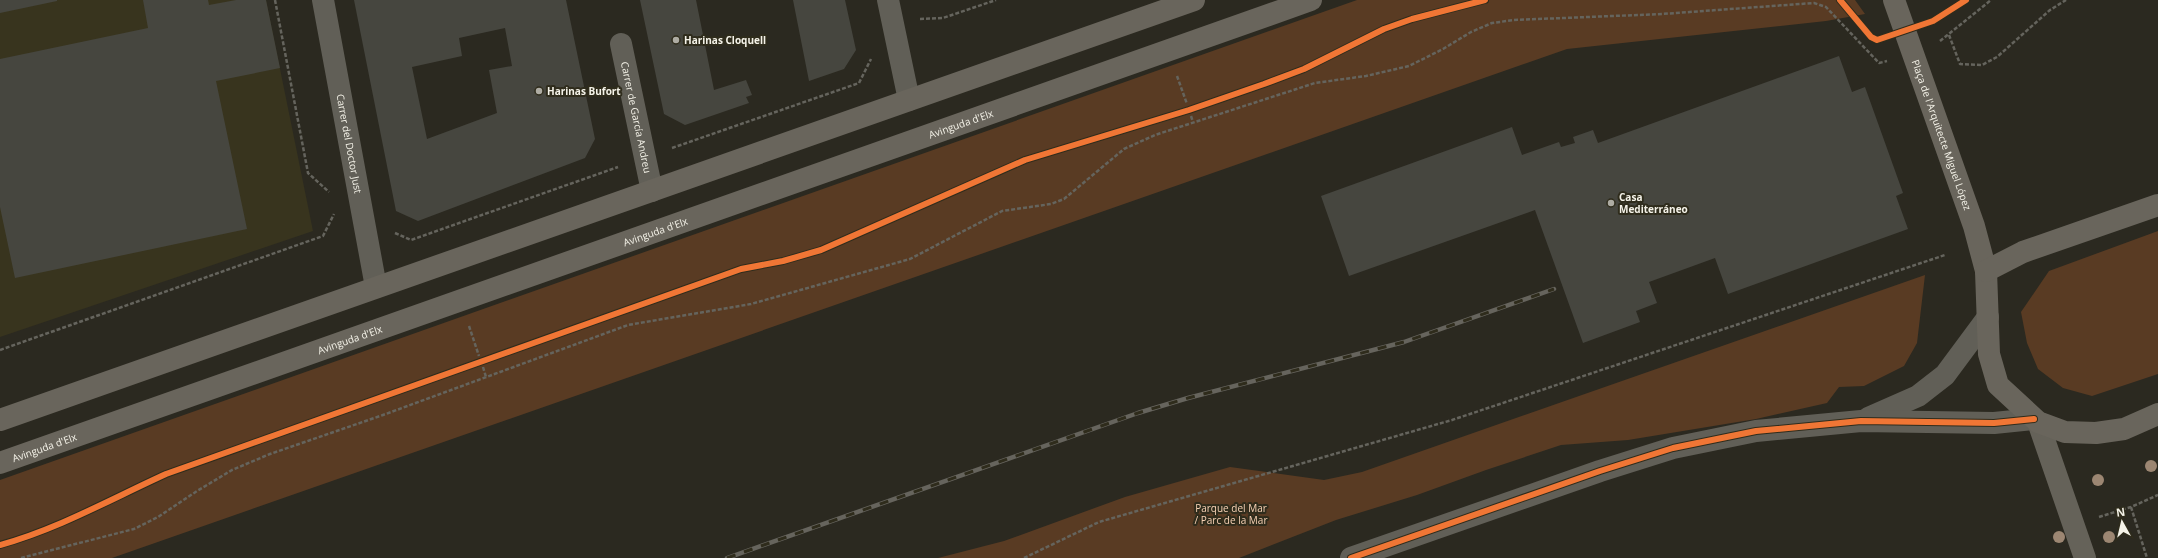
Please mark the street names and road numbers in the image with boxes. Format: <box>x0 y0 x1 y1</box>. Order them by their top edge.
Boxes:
street label: Plaça de l'Arquitecte Miguel López <box>1909 58 1975 212</box>
street label: Carrer de García Andreu <box>618 60 655 174</box>
street label: Carrer del Doctor Just <box>333 93 366 195</box>
street label: Avinguda d'Elx <box>927 106 996 142</box>
street label: Avinguda d'Elx <box>621 213 690 249</box>
street label: Avinguda d'Elx <box>316 321 385 357</box>
street label: Avinguda d'Elx <box>10 429 79 465</box>

